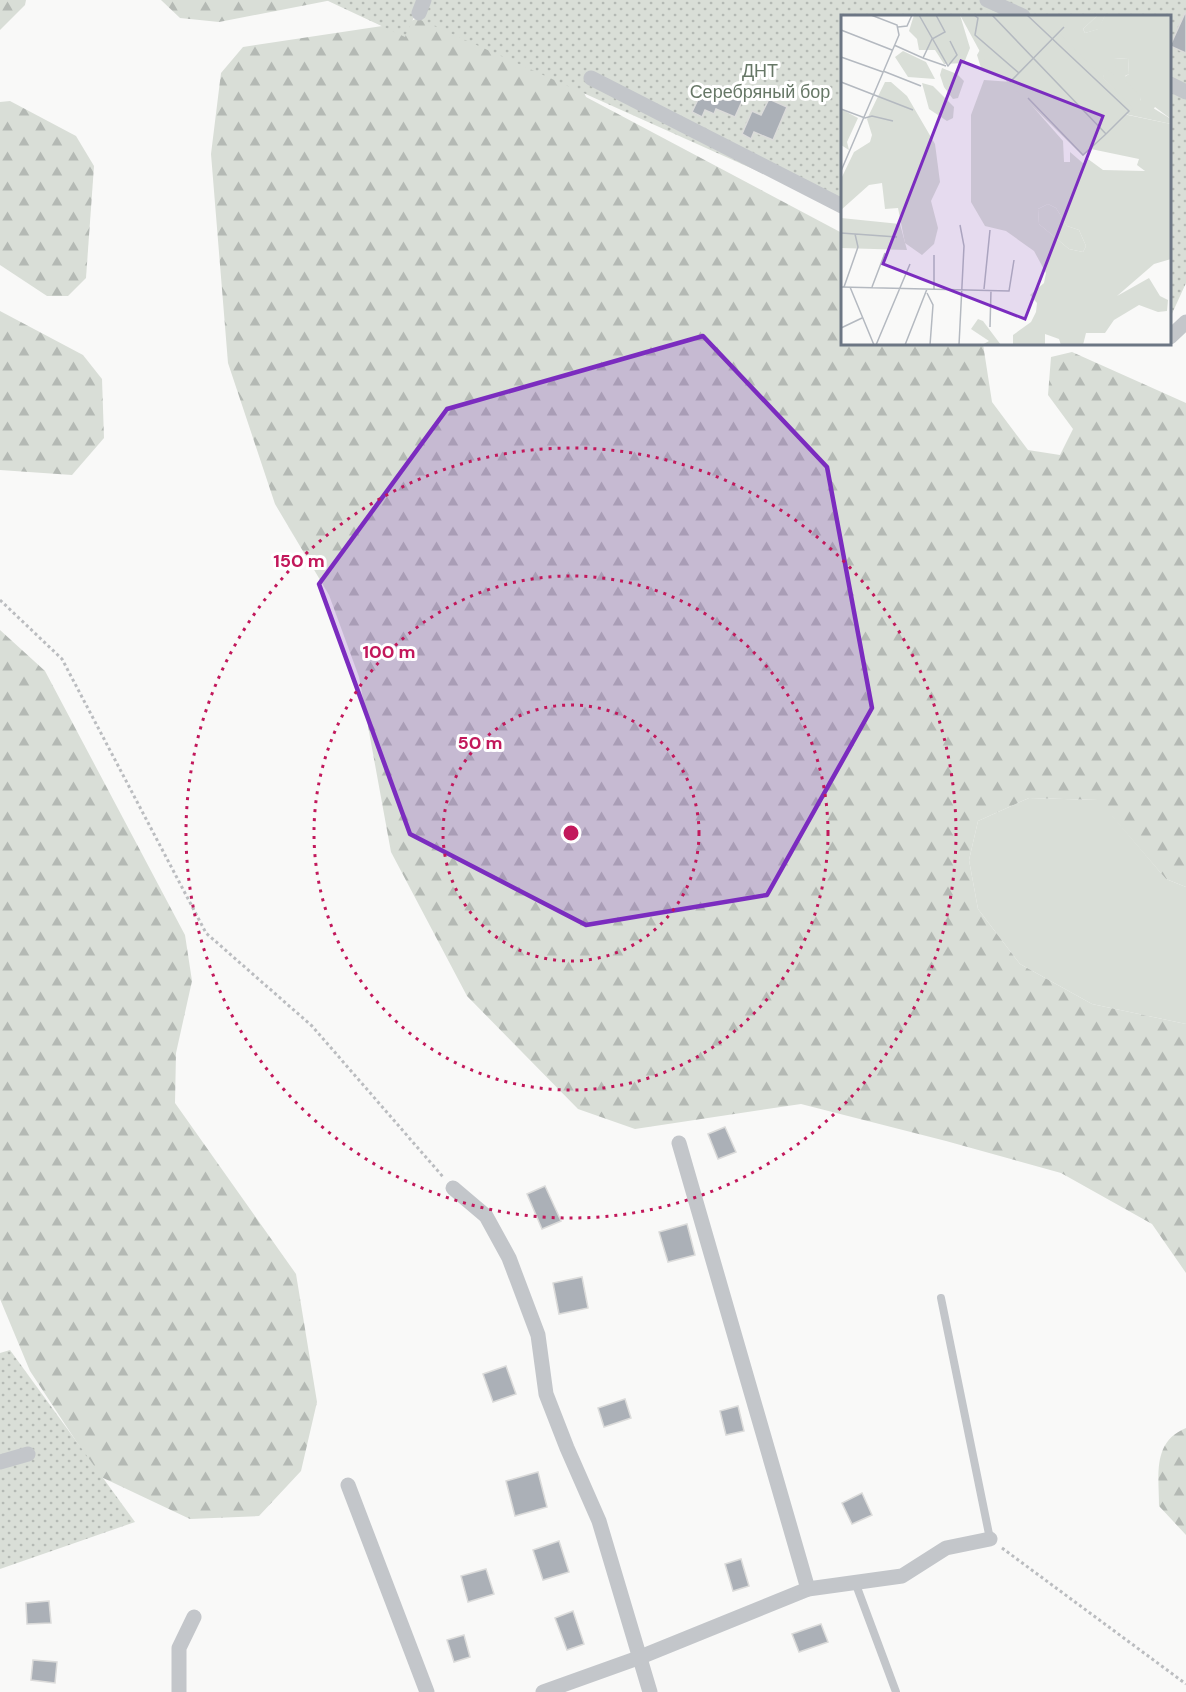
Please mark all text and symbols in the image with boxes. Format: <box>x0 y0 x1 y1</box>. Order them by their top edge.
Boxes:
inset map <box>841 15 1171 345</box>
park label: ДНТ Серебряный бор <box>690 59 830 104</box>
text: 150 m <box>273 549 325 573</box>
text: 100 m <box>362 640 416 664</box>
text: 50 m <box>457 731 503 755</box>
centre of rings <box>561 823 581 843</box>

